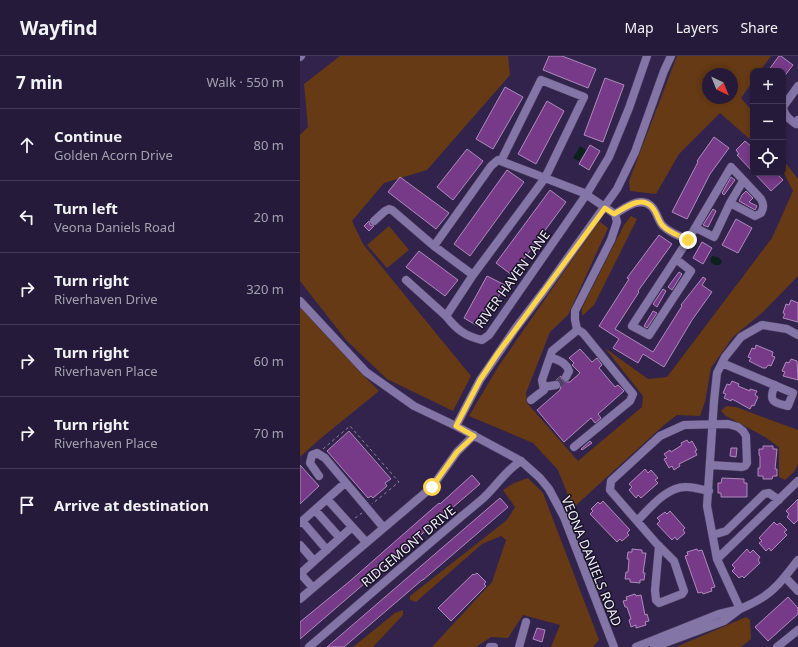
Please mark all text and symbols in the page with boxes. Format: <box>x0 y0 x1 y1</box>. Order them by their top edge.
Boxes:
text: Wayfind <box>20 15 98 41</box>
text: Map <box>625 18 654 37</box>
text: Layers <box>676 18 718 37</box>
text: Share <box>740 18 778 37</box>
north arrow <box>702 68 738 104</box>
map controls <box>750 68 786 176</box>
button: + <box>750 68 786 104</box>
text: 7 min <box>16 71 63 94</box>
text: Walk · 550 m <box>206 73 284 91</box>
button: − <box>750 104 786 140</box>
text: Continue <box>54 126 122 146</box>
icon: ahead <box>16 134 38 156</box>
text: 80 m <box>254 136 284 154</box>
button: locate <box>750 140 786 176</box>
text: Golden Acorn Drive <box>54 146 173 164</box>
text: Turn left <box>54 198 118 218</box>
icon: left <box>16 206 38 228</box>
text: 20 m <box>254 208 284 226</box>
text: Veona Daniels Road <box>54 218 175 236</box>
street label: RIVER HAVEN LANE <box>470 226 554 332</box>
route end <box>679 231 697 249</box>
text: Turn right <box>54 270 129 290</box>
icon: right <box>16 278 38 300</box>
text: 320 m <box>246 280 284 298</box>
text: Riverhaven Drive <box>54 290 158 308</box>
text: Turn right <box>54 342 129 362</box>
icon: right <box>16 350 38 372</box>
text: 60 m <box>254 352 284 370</box>
text: Riverhaven Place <box>54 362 158 380</box>
text: Turn right <box>54 414 129 434</box>
icon: right <box>16 422 38 444</box>
text: 70 m <box>254 424 284 442</box>
text: Riverhaven Place <box>54 434 158 452</box>
route start <box>423 478 441 496</box>
street label: VEONA DANIELS ROAD <box>558 493 626 629</box>
icon: arrive <box>16 494 38 516</box>
text: Arrive at destination <box>54 495 209 515</box>
street label: RIDGEMONT DRIVE <box>357 501 459 591</box>

